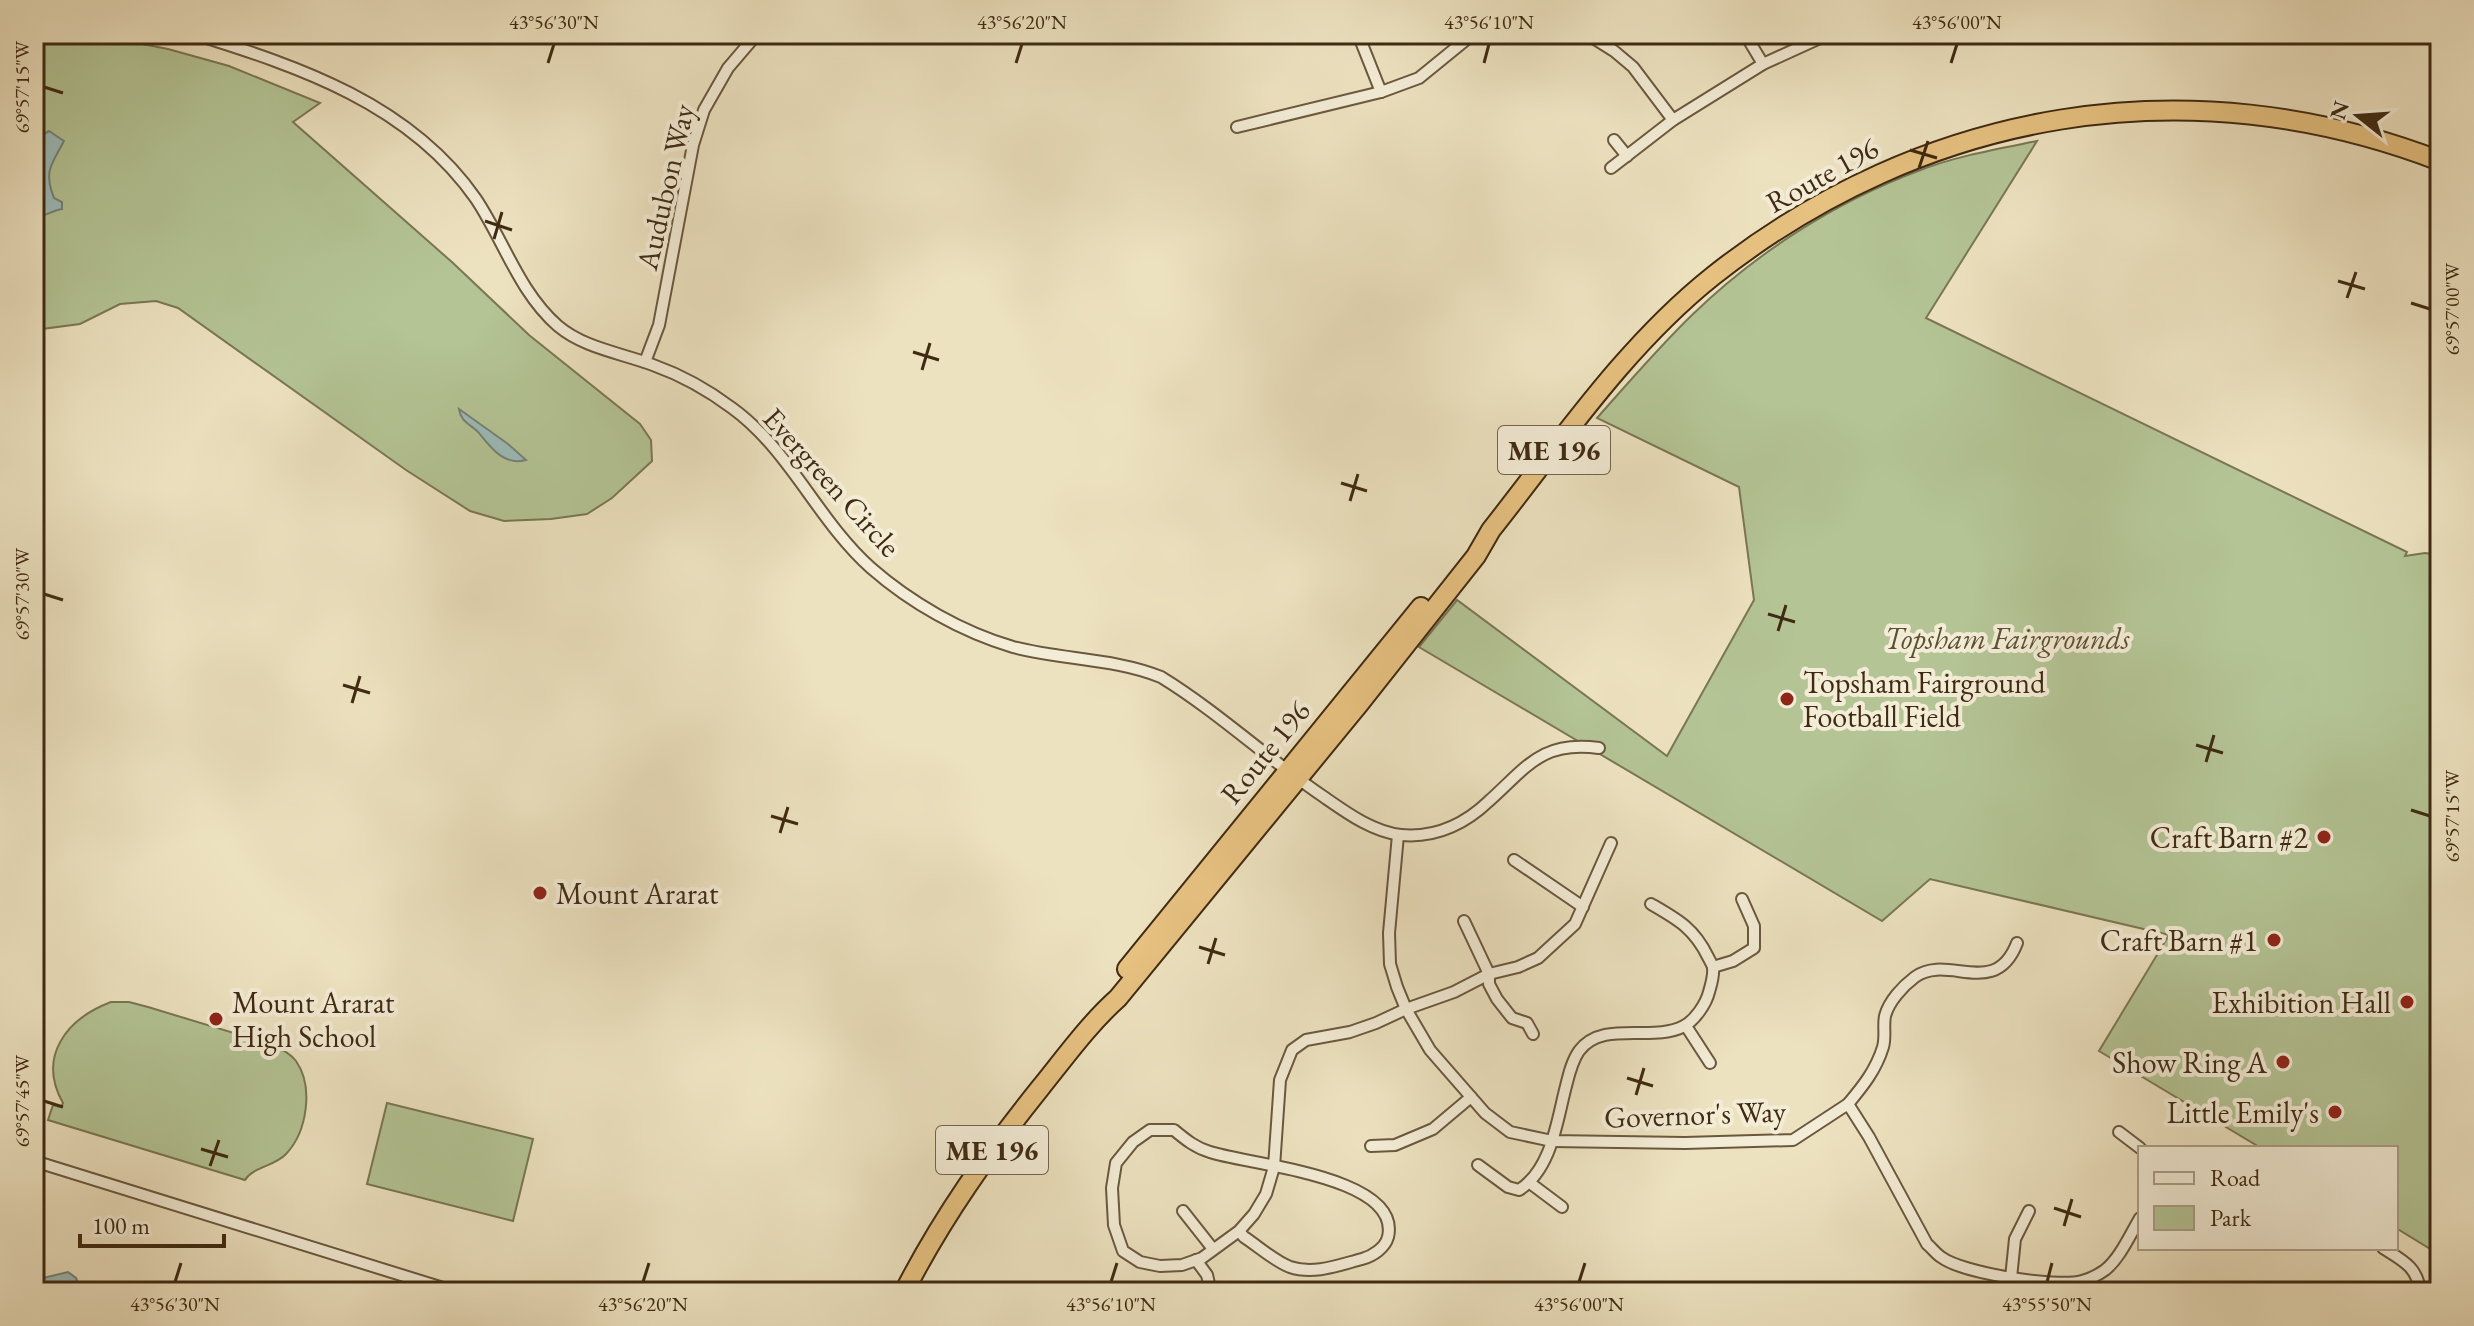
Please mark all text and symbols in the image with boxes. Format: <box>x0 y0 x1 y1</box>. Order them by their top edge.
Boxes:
text: 43°56'30"N <box>509 9 599 35</box>
text: 43°56'20"N <box>977 9 1067 35</box>
text: 43°56'10"N <box>1444 9 1534 35</box>
text: 43°56'00"N <box>1912 9 2002 35</box>
text: 69°57'15"W <box>9 40 35 133</box>
north arrow <box>2318 76 2398 156</box>
text: N <box>2323 97 2356 123</box>
street label: Audubon Way <box>627 99 703 275</box>
street label: Route 196 <box>1759 128 1885 222</box>
text: 69°57'00"W <box>2439 262 2465 355</box>
street label: Evergreen Circle <box>755 399 909 565</box>
road number: ME 196 <box>1498 426 1610 474</box>
text: 69°57'30"W <box>9 547 35 640</box>
park label: Topsham Fairgrounds <box>1884 619 2130 658</box>
place label: Topsham Fairground Football Field <box>1803 663 2046 736</box>
marker: Topsham Fairground Football Field <box>1778 690 1796 708</box>
street label: Route 196 <box>1211 692 1319 812</box>
text: 69°57'15"W <box>2439 769 2465 862</box>
place label: Craft Barn #2 <box>2150 818 2309 857</box>
marker: Craft Barn #2 <box>2315 828 2333 846</box>
place label: Mount Ararat <box>556 874 719 913</box>
marker: Mount Ararat <box>531 884 549 902</box>
place label: Craft Barn #1 <box>2100 921 2258 960</box>
marker: Craft Barn #1 <box>2265 931 2283 949</box>
place label: Mount Ararat High School <box>232 983 395 1056</box>
place label: Exhibition Hall <box>2211 983 2391 1022</box>
marker: Exhibition Hall <box>2398 993 2416 1011</box>
marker: Mount Ararat High School <box>207 1010 225 1028</box>
place label: Show Ring A <box>2112 1043 2267 1082</box>
marker: Show Ring A <box>2274 1053 2292 1071</box>
text: 69°57'45"W <box>9 1054 35 1147</box>
street label: Governor's Way <box>1603 1091 1788 1137</box>
place label: Little Emily's <box>2167 1093 2319 1132</box>
marker: Little Emily's <box>2326 1103 2344 1121</box>
road number: ME 196 <box>936 1126 1048 1174</box>
legend <box>2138 1146 2398 1250</box>
text: Road <box>2210 1162 2261 1193</box>
scale bar <box>80 1198 224 1248</box>
text: Park <box>2210 1202 2252 1233</box>
text: 100 m <box>92 1210 150 1241</box>
text: 43°56'30"N <box>130 1291 220 1317</box>
text: 43°56'20"N <box>598 1291 688 1317</box>
text: 43°56'10"N <box>1066 1291 1156 1317</box>
text: 43°56'00"N <box>1534 1291 1624 1317</box>
text: 43°55'50"N <box>2002 1291 2092 1317</box>

